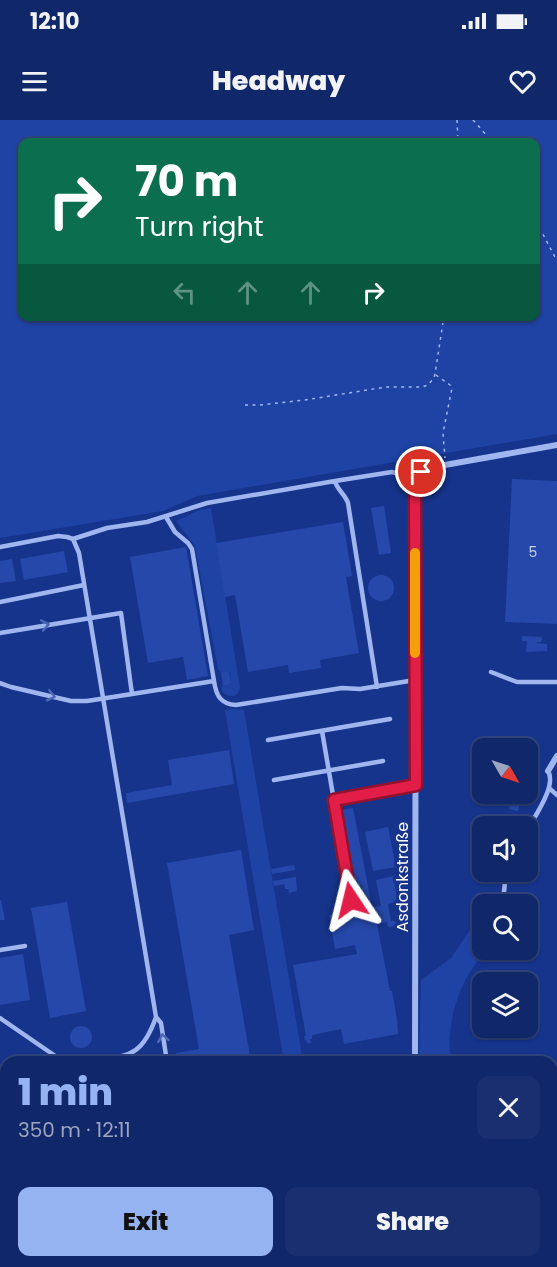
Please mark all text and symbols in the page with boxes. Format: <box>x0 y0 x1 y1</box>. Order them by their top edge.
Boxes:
text: 12:10 <box>30 6 80 37</box>
text: Headway <box>212 62 345 99</box>
icon: menu <box>18 65 51 98</box>
icon: heart <box>506 65 539 98</box>
text: 70 m <box>135 152 238 211</box>
icon: right <box>36 162 114 240</box>
text: Turn right <box>135 208 264 245</box>
icon: left <box>168 276 201 309</box>
icon: ahead <box>231 276 264 309</box>
icon: ahead <box>294 276 327 309</box>
icon: right <box>357 276 390 309</box>
pin <box>395 446 446 497</box>
icon: arrive <box>404 455 437 488</box>
house number: 5 <box>529 542 537 562</box>
one-way arrow <box>40 620 49 632</box>
one-way arrow <box>46 689 56 702</box>
north arrow <box>472 738 538 804</box>
map controls <box>472 738 538 1038</box>
button: sound <box>472 816 538 882</box>
street label: Asdonkstraße <box>391 822 414 932</box>
position arrow <box>319 868 383 932</box>
button: search <box>472 894 538 960</box>
button: layers <box>472 972 538 1038</box>
one-way arrow <box>158 1034 170 1043</box>
text: 1 min <box>18 1067 113 1118</box>
button: close <box>477 1076 540 1139</box>
text: 350 m · 12:11 <box>18 1116 131 1144</box>
button: Exit <box>18 1187 273 1256</box>
button: Share <box>285 1187 540 1256</box>

